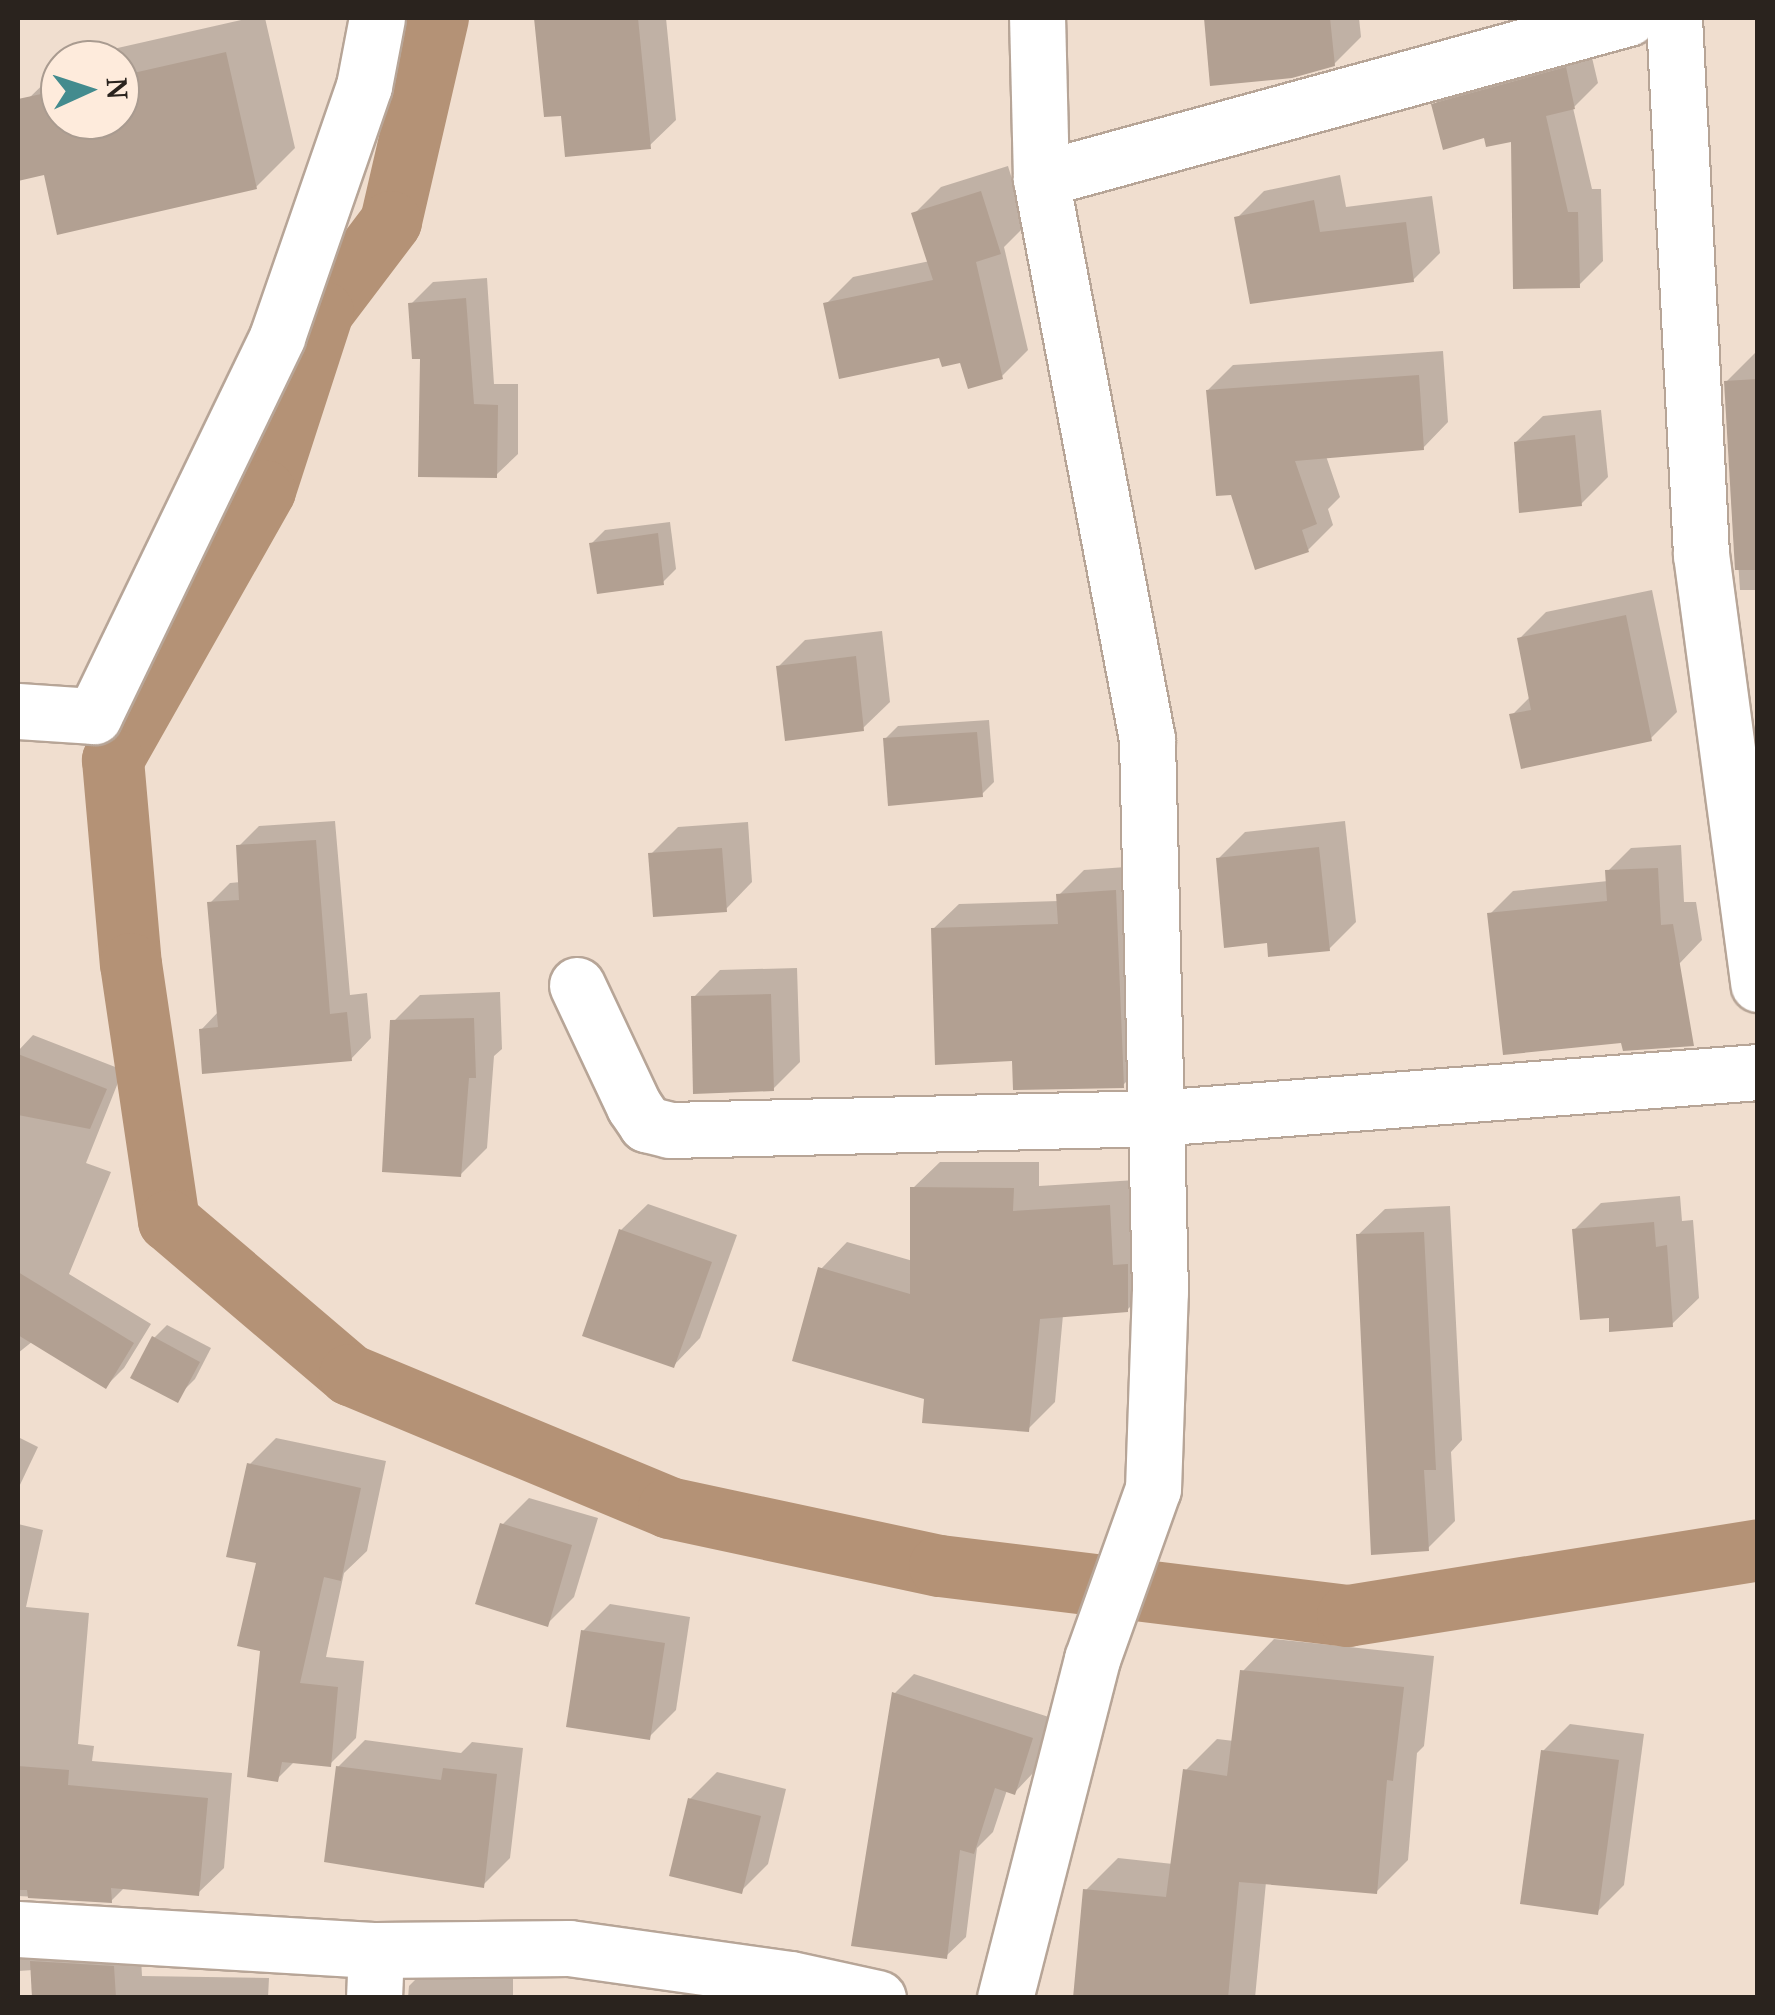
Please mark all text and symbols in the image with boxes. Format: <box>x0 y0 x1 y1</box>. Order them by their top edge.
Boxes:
north arrow <box>40 40 140 140</box>
text: N <box>98 77 138 101</box>

